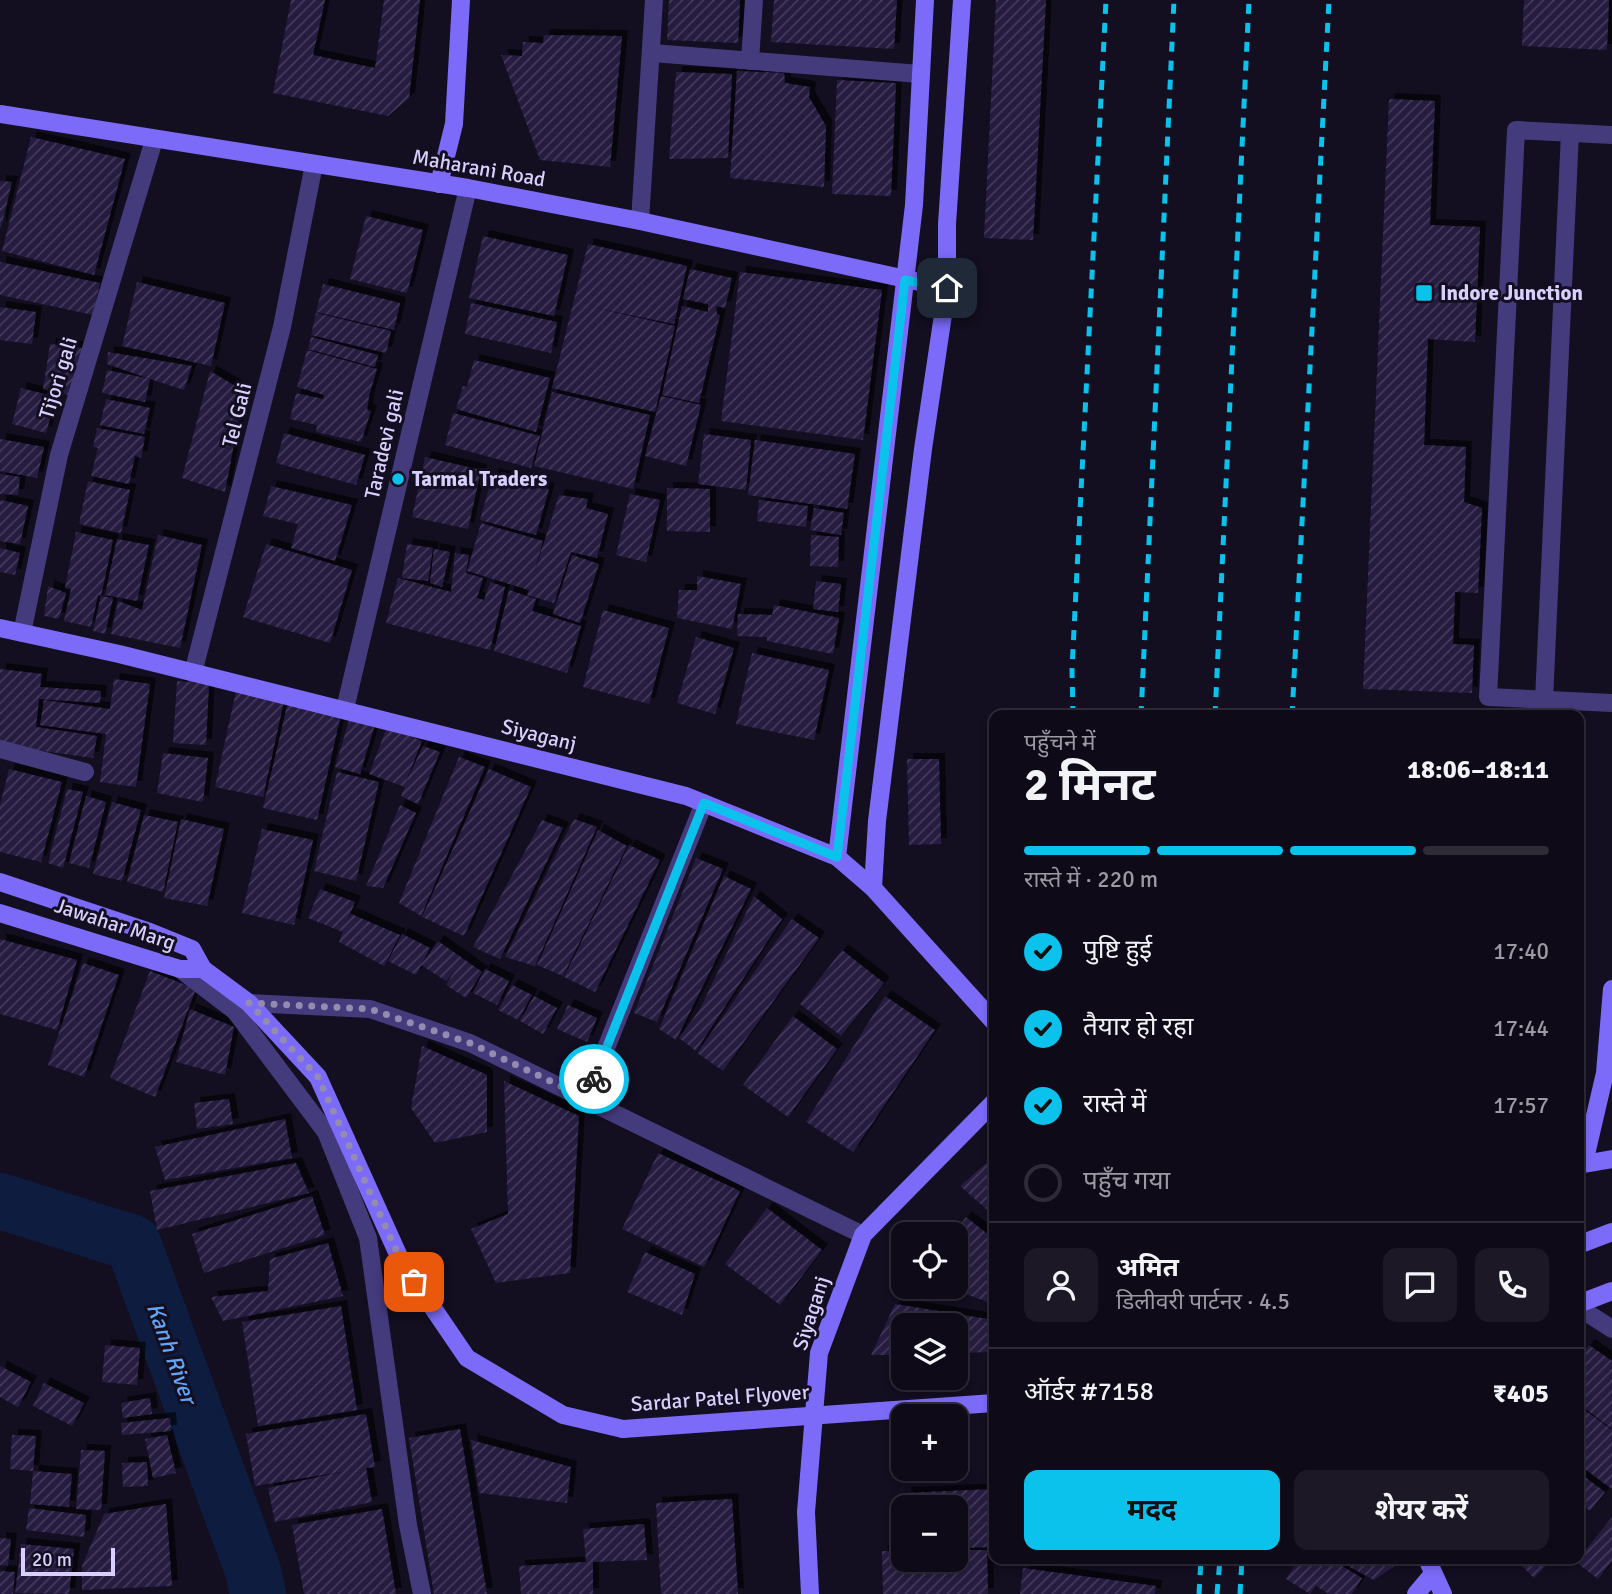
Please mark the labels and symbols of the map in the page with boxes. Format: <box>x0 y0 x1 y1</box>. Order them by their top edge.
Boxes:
street label: Maharani Road <box>410 144 548 192</box>
pin <box>917 258 977 318</box>
place label: Indore Junction <box>1440 280 1583 306</box>
marker: Indore Junction <box>1414 283 1434 303</box>
street label: Tijori gali <box>33 334 83 422</box>
street label: Tel Gali <box>216 380 258 450</box>
street label: Taradevi gali <box>359 386 409 502</box>
place label: Tarmal Traders <box>412 466 547 492</box>
marker: Tarmal Traders <box>390 471 406 487</box>
street label: Siyaganj <box>499 713 579 757</box>
street label: Jawahar Marg <box>51 892 179 956</box>
courier <box>559 1044 629 1114</box>
pin <box>384 1252 444 1312</box>
street label: Siyaganj <box>787 1273 835 1353</box>
water label: Kanh River <box>140 1299 204 1411</box>
street label: Sardar Patel Flyover <box>630 1379 810 1417</box>
scale bar <box>21 1545 116 1577</box>

